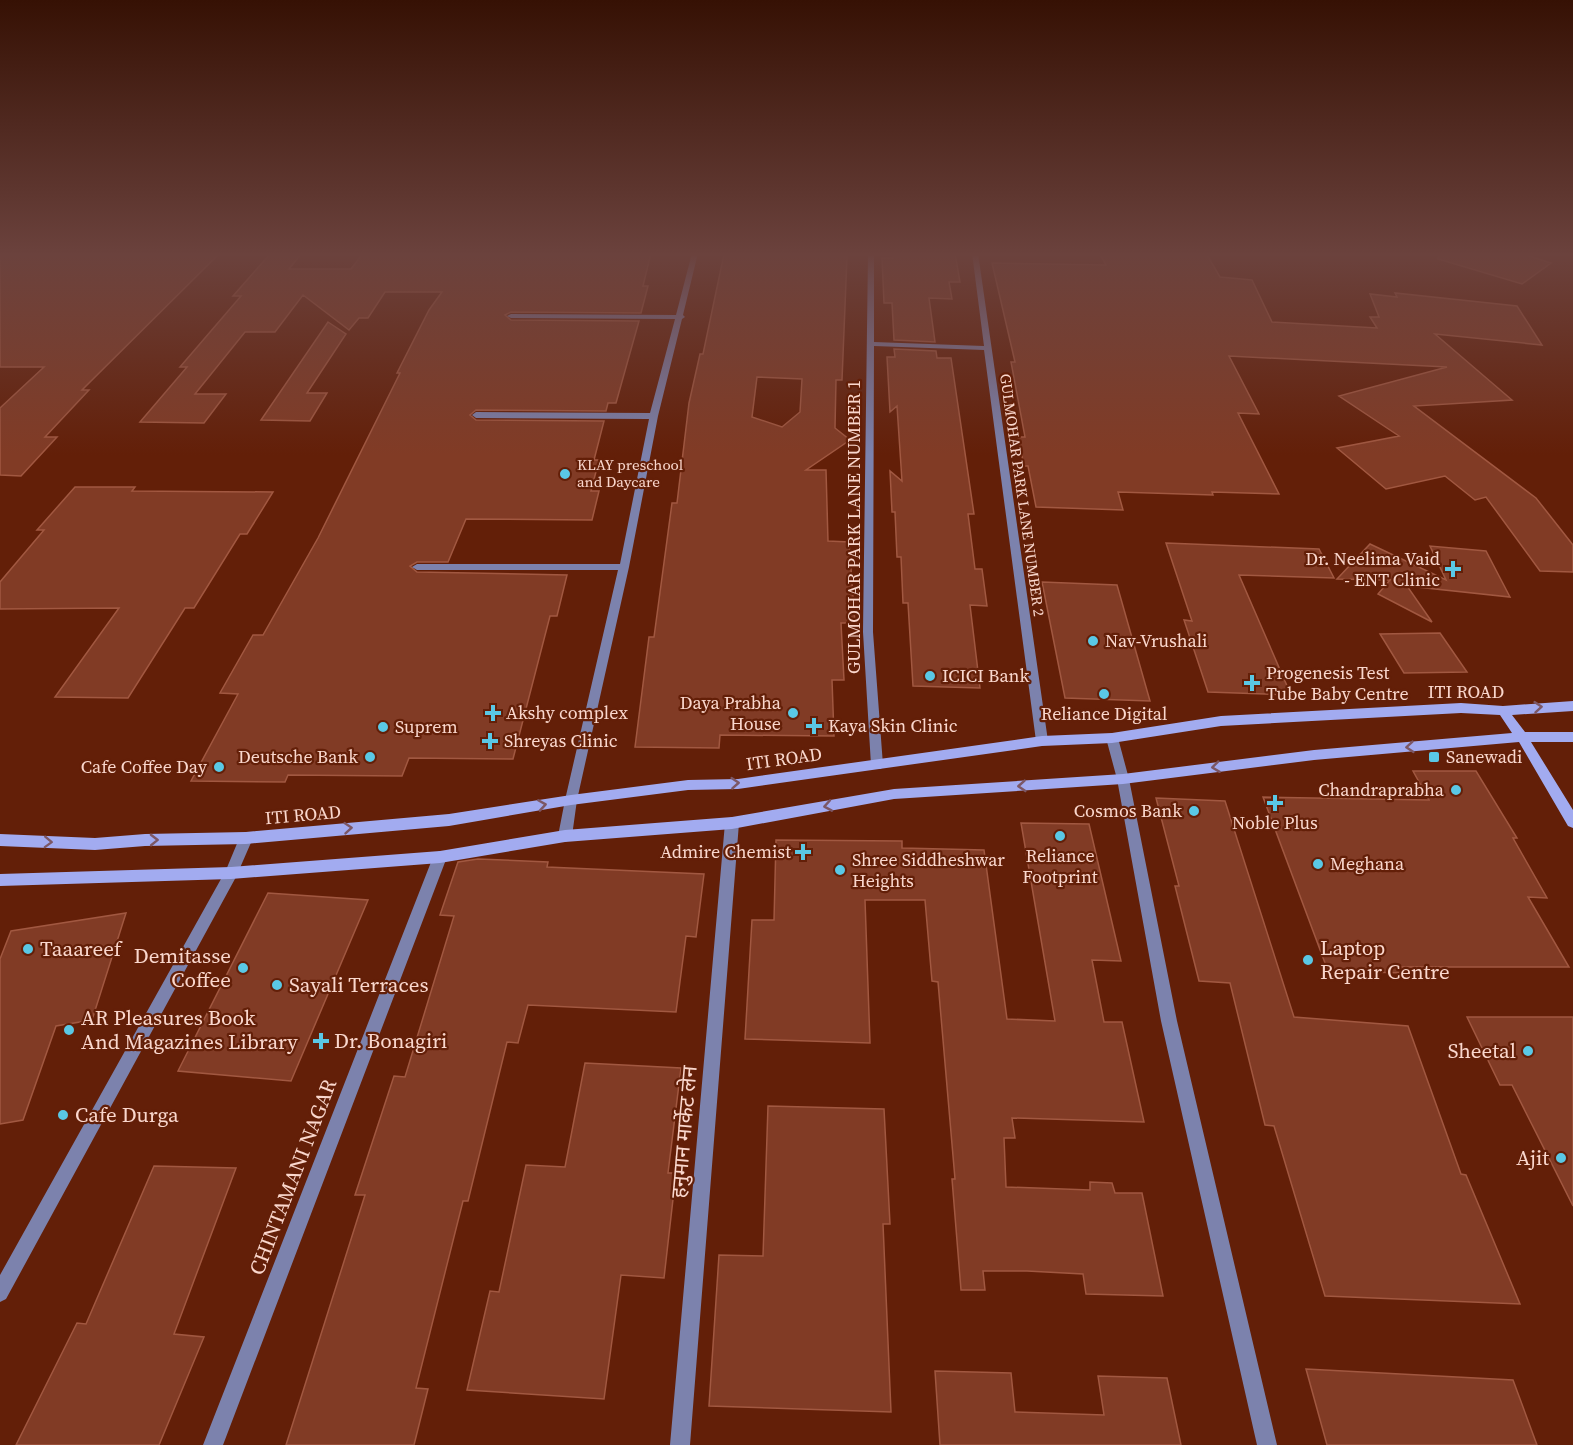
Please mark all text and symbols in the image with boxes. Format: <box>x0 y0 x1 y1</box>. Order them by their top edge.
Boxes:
street label: GULMOHAR PARK LANE NUMBER 2 <box>995 372 1050 618</box>
street label: GULMOHAR PARK LANE NUMBER 1 <box>841 380 866 674</box>
place label: KLAY preschool and Daycare <box>577 454 684 492</box>
marker: KLAY preschool and Daycare <box>558 467 572 481</box>
place label: Dr. Neelima Vaid - ENT Clinic <box>1305 546 1440 592</box>
marker: Dr. Neelima Vaid - ENT Clinic <box>1444 560 1462 578</box>
place label: Nav-Vrushali <box>1105 628 1207 653</box>
marker: Nav-Vrushali <box>1086 634 1100 648</box>
place label: Progenesis Test Tube Baby Centre <box>1266 660 1409 706</box>
place label: ICICI Bank <box>942 663 1029 688</box>
marker: ICICI Bank <box>923 669 937 683</box>
marker: Progenesis Test Tube Baby Centre <box>1243 674 1261 692</box>
street label: ITI ROAD <box>1428 679 1504 704</box>
marker: Reliance Digital <box>1097 687 1111 701</box>
place label: Daya Prabha House <box>680 690 782 736</box>
place label: Akshy complex <box>506 700 628 725</box>
place label: Reliance Digital <box>1041 701 1167 726</box>
one-way arrow <box>1533 701 1542 714</box>
marker: Akshy complex <box>484 704 502 722</box>
marker: Daya Prabha House <box>786 706 800 720</box>
place label: Kaya Skin Clinic <box>828 713 958 738</box>
place label: Suprem <box>395 714 458 739</box>
marker: Kaya Skin Clinic <box>805 717 823 735</box>
marker: Suprem <box>376 720 390 734</box>
place label: Shreyas Clinic <box>504 728 618 753</box>
marker: Shreyas Clinic <box>481 732 499 750</box>
one-way arrow <box>1405 740 1414 753</box>
street label: ITI ROAD <box>744 741 823 776</box>
place label: Deutsche Bank <box>238 744 358 769</box>
place label: Sanewadi <box>1446 744 1522 769</box>
marker: Deutsche Bank <box>363 750 377 764</box>
marker: Sanewadi <box>1427 750 1441 764</box>
place label: Cafe Coffee Day <box>81 754 208 779</box>
marker: Cafe Coffee Day <box>212 760 226 774</box>
one-way arrow <box>1211 761 1221 773</box>
one-way arrow <box>731 777 740 790</box>
place label: Chandraprabha <box>1318 777 1445 802</box>
one-way arrow <box>1017 779 1027 792</box>
marker: Chandraprabha <box>1449 783 1463 797</box>
marker: Noble Plus <box>1268 796 1282 810</box>
place label: Cosmos Bank <box>1074 798 1182 823</box>
street label: ITI ROAD <box>264 799 342 830</box>
one-way arrow <box>537 799 546 811</box>
one-way arrow <box>824 799 834 812</box>
marker: Cosmos Bank <box>1187 804 1201 818</box>
place label: Noble Plus <box>1232 810 1318 835</box>
one-way arrow <box>344 822 353 835</box>
marker: Reliance Footprint <box>1053 829 1067 843</box>
one-way arrow <box>149 834 158 846</box>
one-way arrow <box>43 835 52 848</box>
place label: Admire Chemist <box>660 839 791 864</box>
place label: Reliance Footprint <box>1022 843 1098 889</box>
marker: Admire Chemist <box>796 845 810 859</box>
place label: Shree Siddheshwar Heights <box>852 847 1005 893</box>
place label: Meghana <box>1330 851 1405 876</box>
marker: Meghana <box>1311 857 1325 871</box>
marker: Shree Siddheshwar Heights <box>833 863 847 877</box>
place label: Laptop Repair Centre <box>1320 933 1450 986</box>
place label: Taaareef <box>40 934 123 963</box>
place label: Demitasse Coffee <box>134 941 231 994</box>
marker: Taaareef <box>21 942 35 956</box>
marker: Laptop Repair Centre <box>1301 953 1315 967</box>
marker: Demitasse Coffee <box>236 961 250 975</box>
place label: Sayali Terraces <box>289 970 429 999</box>
marker: Sayali Terraces <box>270 978 284 992</box>
place label: AR Pleasures Book And Magazines Library <box>81 1003 298 1056</box>
marker: AR Pleasures Book And Magazines Library <box>62 1023 76 1037</box>
place label: Dr. Bonagiri <box>334 1026 447 1055</box>
marker: Dr. Bonagiri <box>312 1032 330 1050</box>
place label: Sheetal <box>1448 1036 1516 1065</box>
marker: Sheetal <box>1521 1044 1535 1058</box>
street label: हनुमान मार्केट लेन <box>663 1064 704 1199</box>
street label: CHINTAMANI NAGAR <box>242 1074 343 1279</box>
place label: Cafe Durga <box>75 1100 179 1129</box>
marker: Cafe Durga <box>56 1108 70 1122</box>
place label: Ajit <box>1516 1143 1549 1172</box>
marker: Ajit <box>1554 1151 1568 1165</box>

